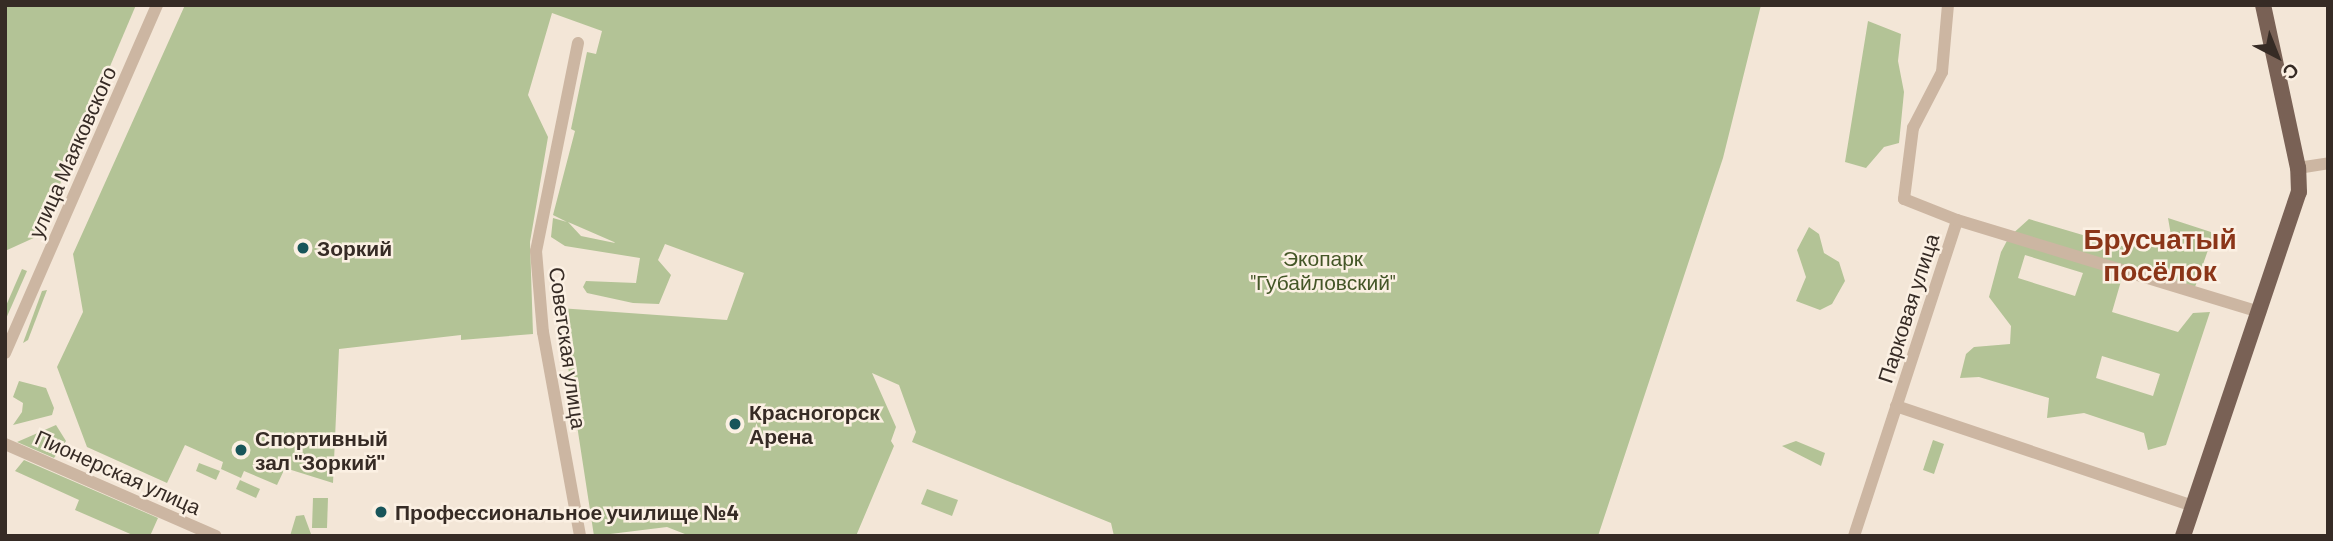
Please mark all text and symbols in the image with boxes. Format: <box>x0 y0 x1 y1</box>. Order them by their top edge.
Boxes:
north arrow <box>2242 21 2312 91</box>
text: С <box>2279 59 2304 85</box>
street label: улица Маяковского <box>23 62 121 242</box>
district label: Брусчатый посёлок <box>2083 221 2237 287</box>
street label: Парковая улица <box>1872 230 1944 386</box>
place label: Зоркий <box>317 235 392 261</box>
marker: Зоркий <box>295 240 311 256</box>
park label: Экопарк "Губайловский" <box>1251 245 1395 295</box>
street label: Советская улица <box>544 265 592 431</box>
place label: Красногорск Арена <box>749 399 880 449</box>
marker: Красногорск Арена <box>727 416 743 432</box>
street label: Пионерская улица <box>31 424 205 520</box>
place label: Спортивный зал "Зоркий" <box>255 425 388 475</box>
marker: Спортивный зал "Зоркий" <box>233 442 249 458</box>
place label: Профессиональное училище №4 <box>395 499 739 525</box>
marker: Профессиональное училище №4 <box>373 504 389 520</box>

